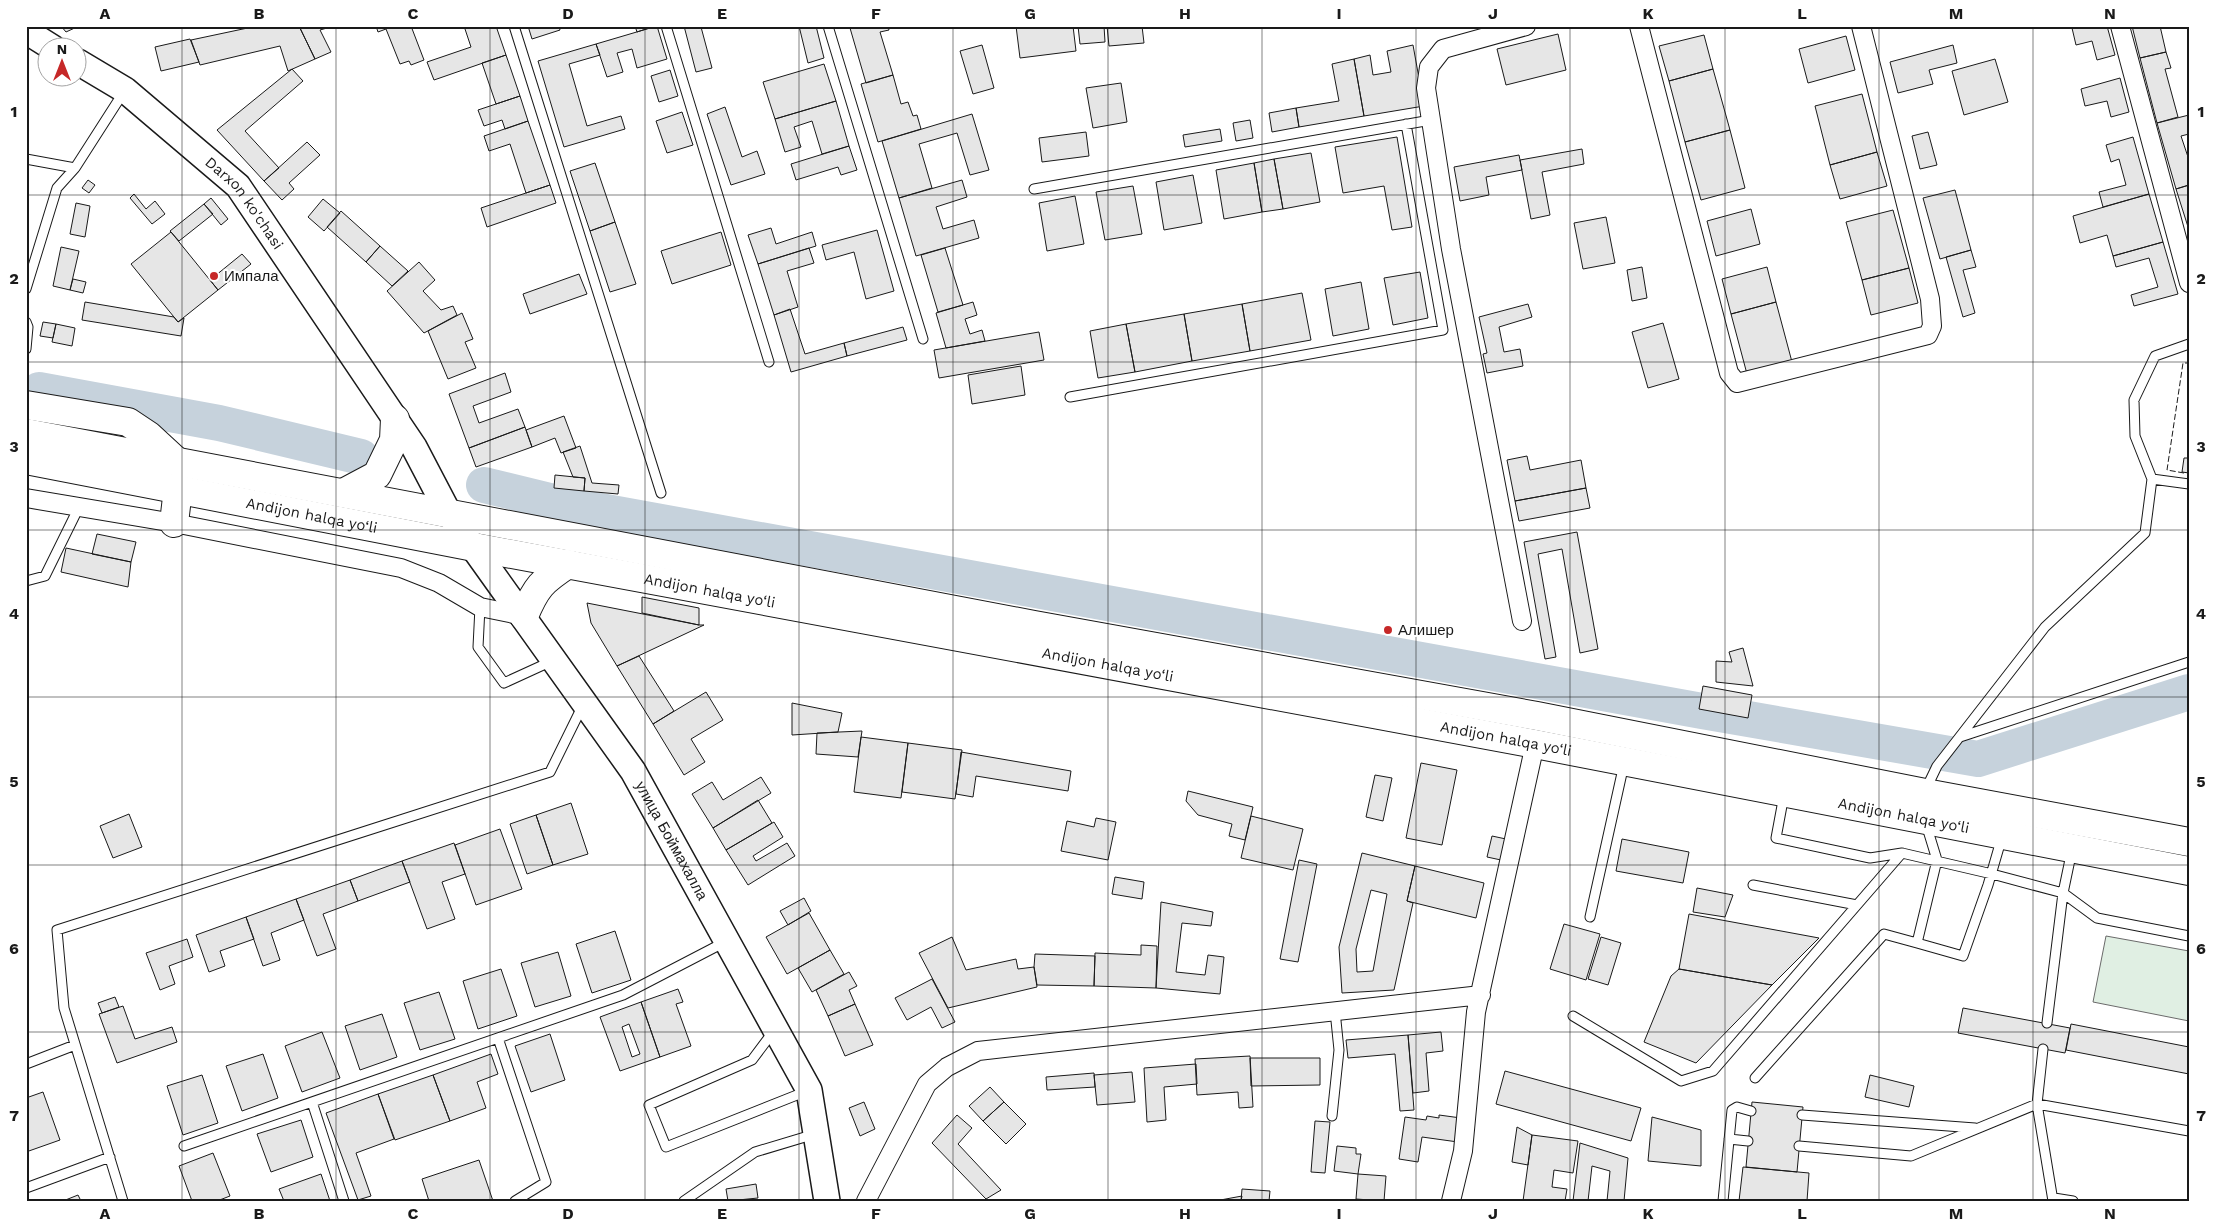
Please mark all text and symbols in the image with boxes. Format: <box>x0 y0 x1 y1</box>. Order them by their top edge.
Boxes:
text: A <box>100 4 111 23</box>
text: B <box>254 4 265 23</box>
text: C <box>408 4 419 23</box>
text: D <box>562 4 574 23</box>
text: E <box>717 4 727 23</box>
text: F <box>871 4 881 23</box>
text: G <box>1024 4 1036 23</box>
text: H <box>1179 4 1191 23</box>
text: I <box>1336 4 1342 23</box>
text: J <box>1488 4 1498 23</box>
text: K <box>1642 4 1654 23</box>
text: L <box>1797 4 1807 23</box>
text: M <box>1949 4 1963 23</box>
text: N <box>2104 4 2116 23</box>
north arrow <box>38 38 88 88</box>
text: N <box>57 41 67 57</box>
text: 1 <box>11 102 17 121</box>
text: 1 <box>2198 102 2204 121</box>
street label: Darxon ko'chasi <box>201 153 287 253</box>
place label: Импала <box>224 267 279 285</box>
text: 2 <box>9 269 19 288</box>
text: 2 <box>2196 269 2206 288</box>
marker: Импала <box>208 270 220 282</box>
text: 3 <box>9 437 19 456</box>
text: 3 <box>2196 437 2206 456</box>
street label: Andijon halqa yo‘li <box>244 494 379 537</box>
street label: Andijon halqa yo‘li <box>642 570 777 612</box>
text: 4 <box>9 604 19 623</box>
text: 4 <box>2196 604 2206 623</box>
place label: Алишер <box>1398 621 1454 639</box>
marker: Алишер <box>1382 624 1394 636</box>
street label: Andijon halqa yo‘li <box>1041 644 1175 686</box>
street label: Andijon halqa yo‘li <box>1439 718 1573 760</box>
text: 5 <box>9 772 19 791</box>
text: 5 <box>2196 772 2206 791</box>
street label: улица Боймахалла <box>631 778 712 904</box>
street label: Andijon halqa yo‘li <box>1836 794 1971 837</box>
text: 6 <box>9 939 19 958</box>
text: 6 <box>2196 939 2206 958</box>
text: 7 <box>9 1106 19 1125</box>
text: 7 <box>2196 1106 2206 1125</box>
text: A <box>100 1204 111 1223</box>
text: B <box>254 1204 265 1223</box>
text: C <box>408 1204 419 1223</box>
text: D <box>562 1204 574 1223</box>
text: E <box>717 1204 727 1223</box>
text: F <box>871 1204 881 1223</box>
text: G <box>1024 1204 1036 1223</box>
text: H <box>1179 1204 1191 1223</box>
text: I <box>1336 1204 1342 1223</box>
text: J <box>1488 1204 1498 1223</box>
text: K <box>1642 1204 1654 1223</box>
text: L <box>1797 1204 1807 1223</box>
text: M <box>1949 1204 1963 1223</box>
text: N <box>2104 1204 2116 1223</box>

